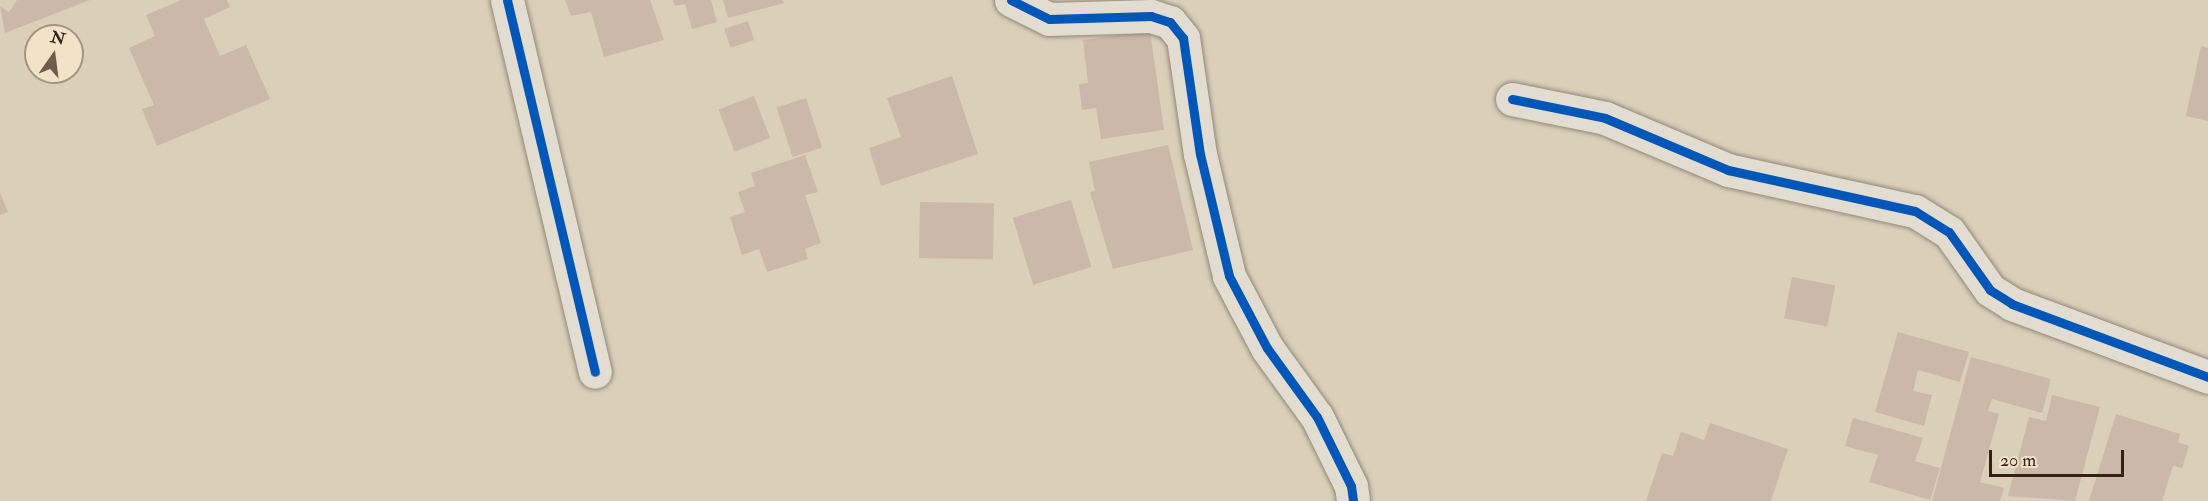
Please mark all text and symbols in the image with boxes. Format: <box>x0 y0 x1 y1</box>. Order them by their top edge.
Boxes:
north arrow <box>24 24 84 84</box>
text: N <box>48 27 67 50</box>
scale bar <box>1992 438 2127 476</box>
text: 20 m <box>2000 449 2036 472</box>

